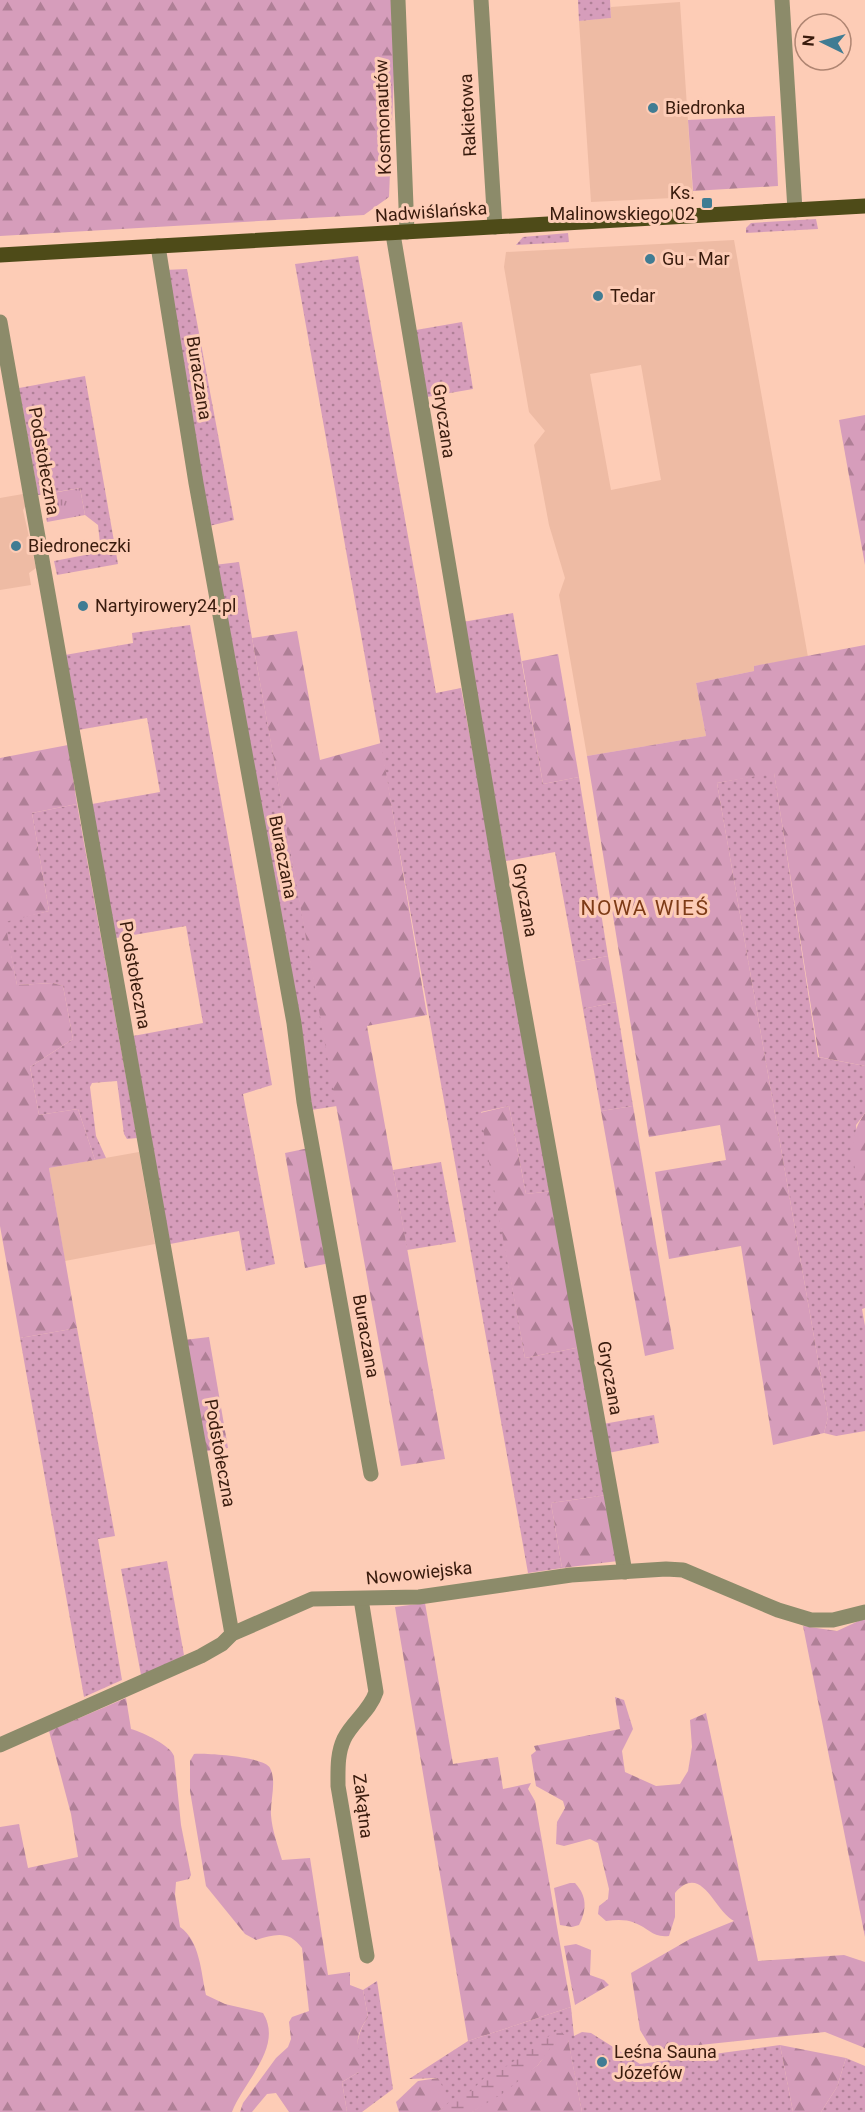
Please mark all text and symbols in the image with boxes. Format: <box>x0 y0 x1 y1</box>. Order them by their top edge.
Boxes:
north arrow <box>793 12 853 72</box>
text: N <box>799 34 819 47</box>
street label: Kosmonautów <box>370 58 395 175</box>
street label: Rakietowa <box>455 73 480 157</box>
place label: Biedronka <box>665 97 745 118</box>
marker: Biedronka <box>646 101 660 115</box>
place label: Ks. Malinowskiego 02 <box>550 182 695 224</box>
marker: Ks. Malinowskiego 02 <box>700 196 714 210</box>
street label: Nadwiślańska <box>374 197 488 226</box>
place label: Gu - Mar <box>662 248 730 269</box>
marker: Gu - Mar <box>643 252 657 266</box>
place label: Tedar <box>610 285 655 306</box>
marker: Tedar <box>591 289 605 303</box>
street label: Buraczana <box>183 335 216 421</box>
street label: Gryczana <box>429 382 460 459</box>
street label: Podstołeczna <box>25 405 64 517</box>
place label: Biedroneczki <box>28 535 131 556</box>
marker: Biedroneczki <box>9 539 23 553</box>
place label: Nartyirowery24.pl <box>95 595 236 616</box>
marker: Nartyirowery24.pl <box>76 599 90 613</box>
street label: Buraczana <box>265 813 302 900</box>
street label: Gryczana <box>509 861 542 939</box>
district label: NOWA WIEŚ <box>581 896 709 920</box>
street label: Podstołeczna <box>116 919 155 1031</box>
street label: Buraczana <box>349 1292 384 1379</box>
street label: Gryczana <box>594 1339 627 1417</box>
street label: Podstołeczna <box>201 1397 240 1509</box>
street label: Nowowiejska <box>365 1556 473 1589</box>
street label: Zakątna <box>349 1772 378 1840</box>
place label: Leśna Sauna Józefów <box>614 2041 717 2083</box>
marker: Leśna Sauna Józefów <box>595 2055 609 2069</box>

